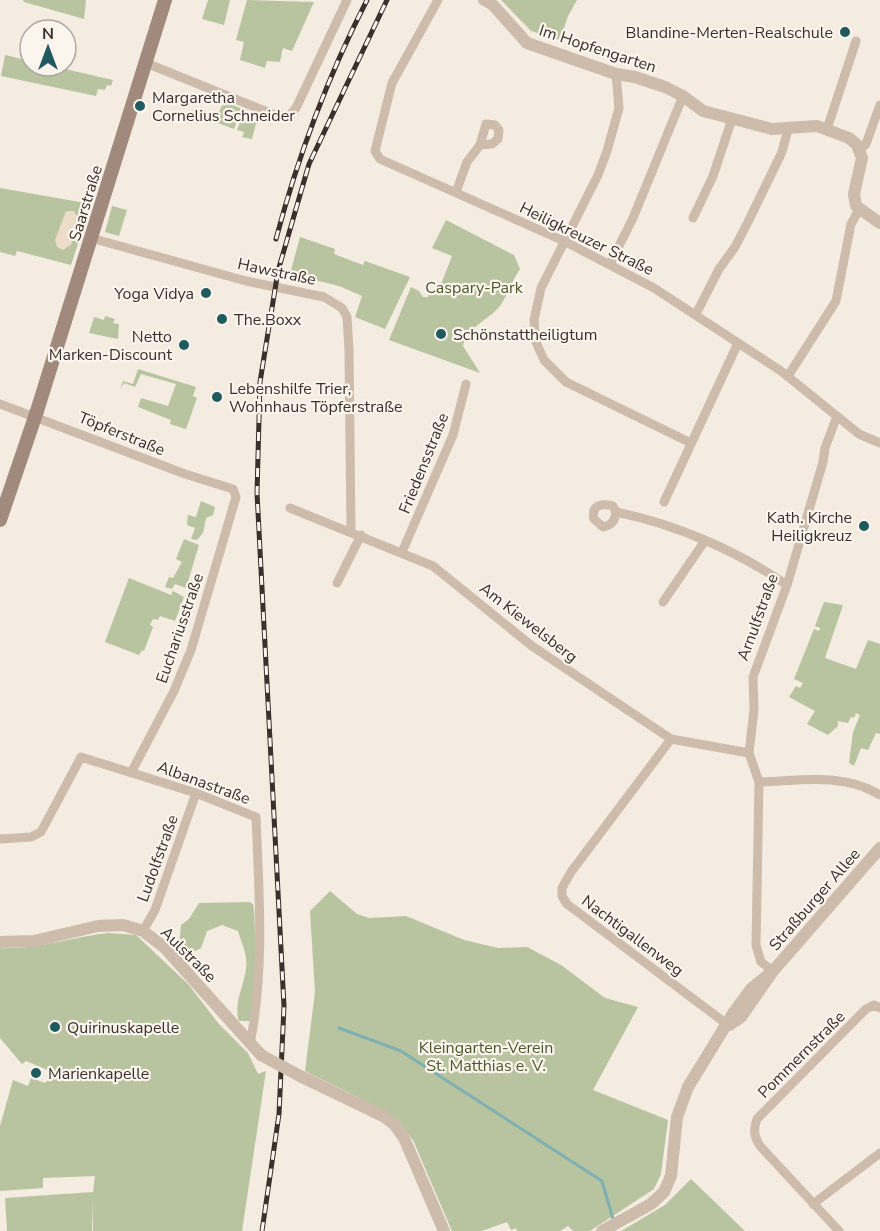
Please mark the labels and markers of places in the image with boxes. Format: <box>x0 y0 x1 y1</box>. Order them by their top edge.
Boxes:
place label: Blandine-Merten-Realschule <box>626 22 833 44</box>
marker: Blandine-Merten-Realschule <box>838 25 852 39</box>
place label: Margaretha Cornelius Schneider <box>152 87 295 127</box>
marker: Margaretha Cornelius Schneider <box>133 99 147 113</box>
place label: Yoga Vidya <box>113 283 194 305</box>
marker: Yoga Vidya <box>199 286 213 300</box>
place label: The.Boxx <box>234 309 302 331</box>
marker: The.Boxx <box>215 312 229 326</box>
place label: Schönstattheiligtum <box>453 324 597 346</box>
place label: Netto Marken-Discount <box>49 326 172 366</box>
marker: Schönstattheiligtum <box>434 327 448 341</box>
marker: Netto Marken-Discount <box>177 338 191 352</box>
place label: Lebenshilfe Trier, Wohnhaus Töpferstraße <box>229 378 403 418</box>
marker: Lebenshilfe Trier, Wohnhaus Töpferstraße <box>210 390 224 404</box>
place label: Kath. Kirche Heiligkreuz <box>767 507 852 547</box>
marker: Kath. Kirche Heiligkreuz <box>857 519 871 533</box>
place label: Quirinuskapelle <box>67 1017 179 1039</box>
marker: Quirinuskapelle <box>48 1020 62 1034</box>
place label: Marienkapelle <box>48 1063 149 1085</box>
marker: Marienkapelle <box>29 1066 43 1080</box>

